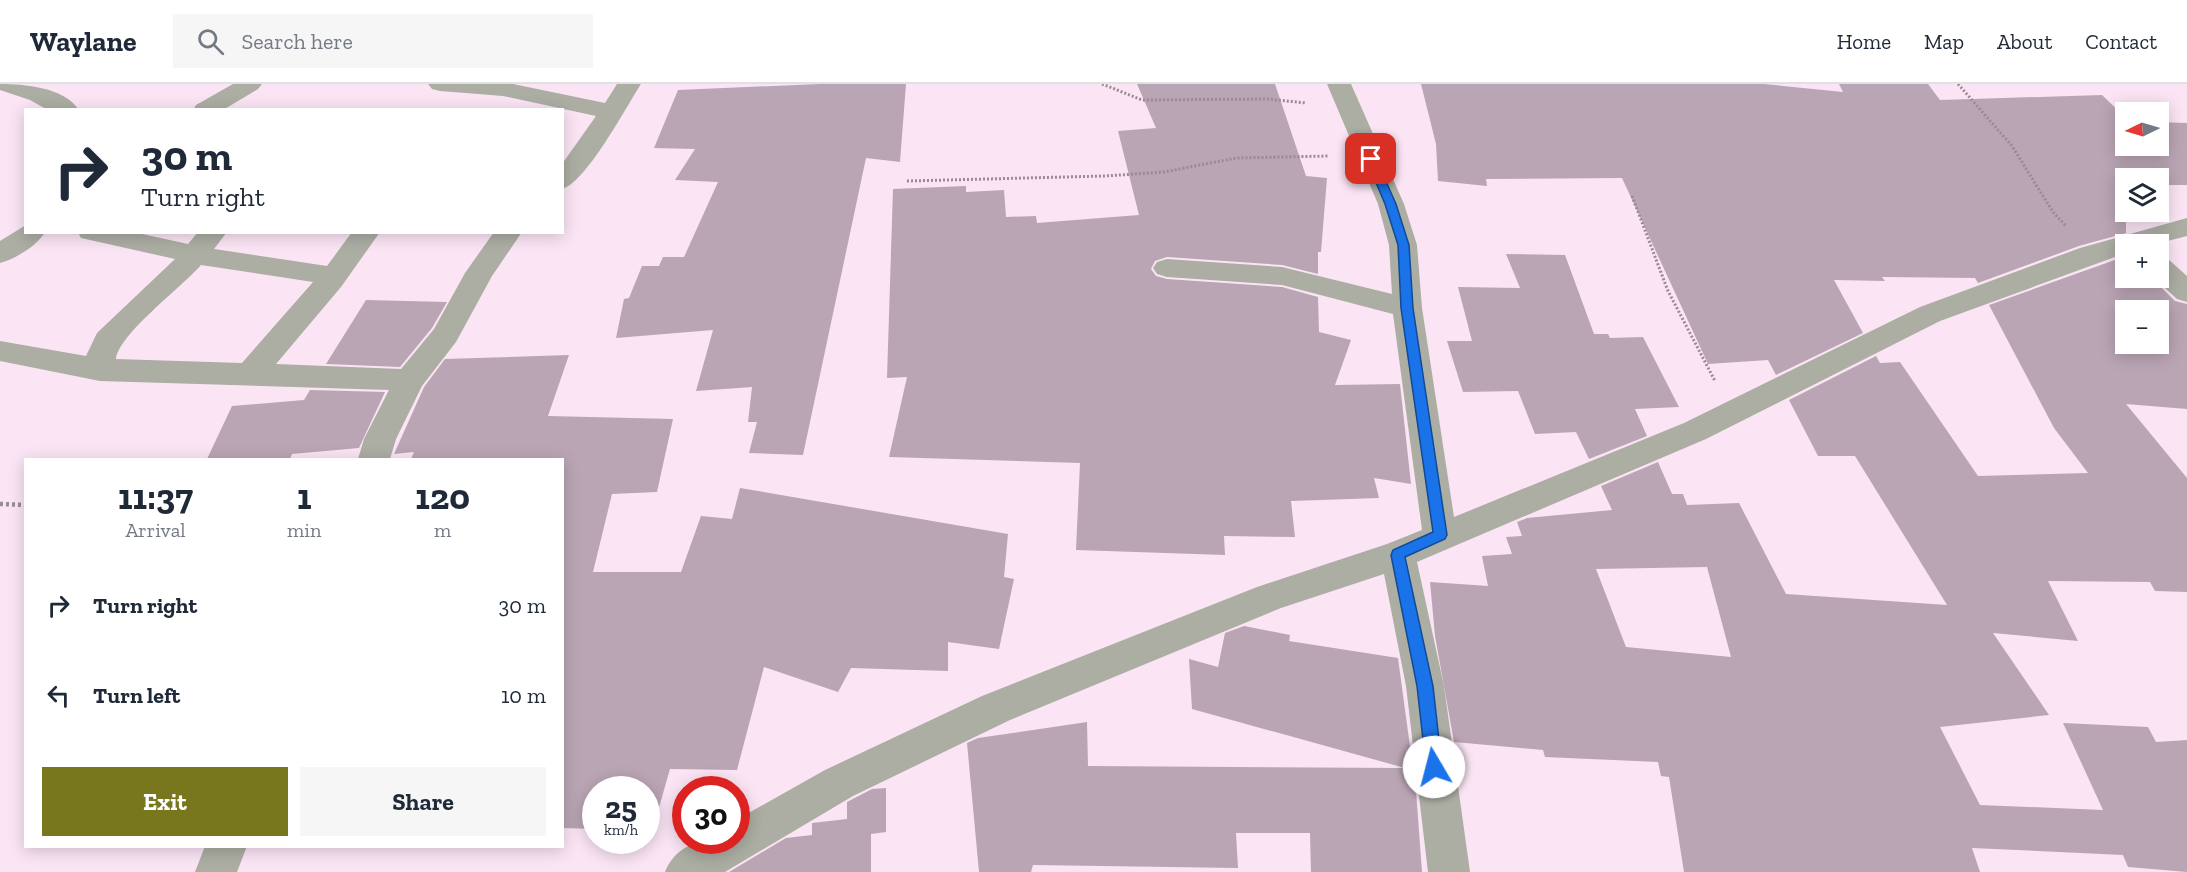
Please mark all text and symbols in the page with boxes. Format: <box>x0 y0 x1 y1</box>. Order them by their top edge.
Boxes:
search box <box>173 14 593 68</box>
text: Waylane <box>30 25 137 58</box>
icon: search <box>194 25 227 58</box>
text: Search here <box>242 28 353 55</box>
text: Home <box>1837 29 1891 54</box>
text: Map <box>1924 29 1964 54</box>
text: About <box>1997 29 2052 54</box>
text: Contact <box>2085 29 2157 54</box>
north arrow <box>2115 102 2169 156</box>
map controls <box>2115 102 2169 354</box>
text: 30 m <box>141 130 232 181</box>
icon: right <box>42 132 120 210</box>
pin <box>1345 133 1396 184</box>
icon: arrive <box>1354 142 1387 175</box>
button: layers <box>2115 168 2169 222</box>
text: Turn right <box>141 181 265 213</box>
button: + <box>2115 234 2169 288</box>
button: − <box>2115 300 2169 354</box>
text: 11:37 <box>118 475 193 518</box>
text: 1 <box>297 475 311 518</box>
text: 120 <box>415 475 470 518</box>
text: Arrival <box>125 518 186 542</box>
text: min <box>287 518 321 542</box>
text: m <box>434 518 451 542</box>
icon: right <box>42 589 75 622</box>
text: Turn right <box>93 592 197 619</box>
text: 30 m <box>499 592 546 619</box>
icon: left <box>42 679 75 712</box>
text: Turn left <box>93 682 180 709</box>
text: 10 m <box>501 682 546 709</box>
position arrow <box>1402 735 1466 799</box>
button: Exit <box>42 767 288 836</box>
button: Share <box>300 767 546 836</box>
speed limit sign: 30 <box>672 776 750 854</box>
text: 25 <box>605 790 637 826</box>
text: km/h <box>604 821 638 839</box>

